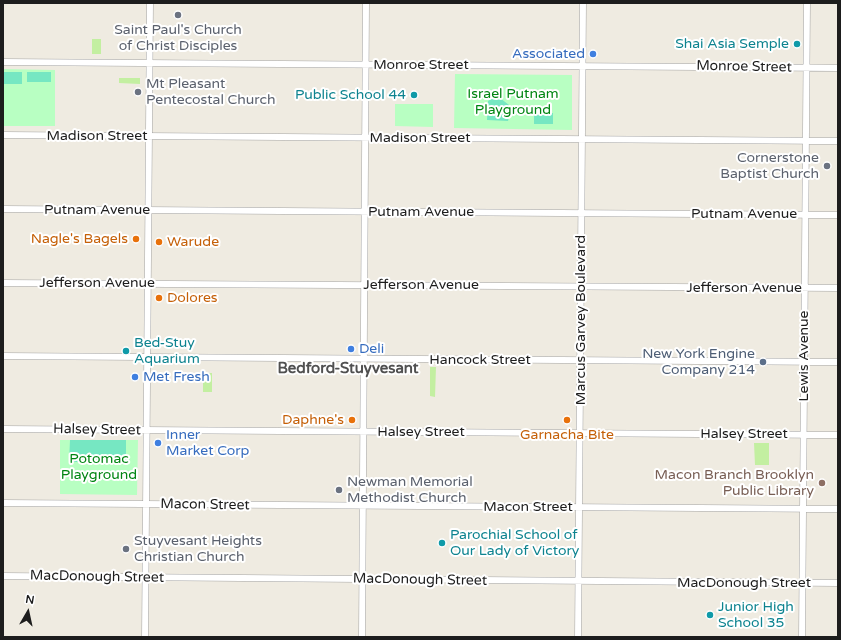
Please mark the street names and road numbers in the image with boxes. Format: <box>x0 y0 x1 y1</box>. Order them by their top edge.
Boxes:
street label: Monroe Street <box>373 57 469 73</box>
street label: Monroe Street <box>696 58 792 76</box>
street label: Madison Street <box>46 128 148 144</box>
street label: Madison Street <box>369 130 471 146</box>
street label: Putnam Avenue <box>44 202 150 218</box>
street label: Putnam Avenue <box>368 204 474 220</box>
street label: Putnam Avenue <box>691 206 797 222</box>
street label: Marcus Garvey Boulevard <box>573 235 589 405</box>
street label: Jefferson Avenue <box>39 275 155 291</box>
street label: Jefferson Avenue <box>363 277 479 293</box>
street label: Jefferson Avenue <box>686 280 802 296</box>
street label: Lewis Avenue <box>796 311 812 401</box>
street label: Hancock Street <box>429 352 531 368</box>
street label: Halsey Street <box>53 421 141 439</box>
street label: Halsey Street <box>377 424 465 440</box>
street label: Halsey Street <box>700 426 788 442</box>
street label: Macon Street <box>160 496 250 514</box>
street label: Macon Street <box>483 499 573 515</box>
street label: MacDonough Street <box>30 567 164 587</box>
street label: MacDonough Street <box>353 570 487 590</box>
street label: MacDonough Street <box>677 575 811 591</box>

